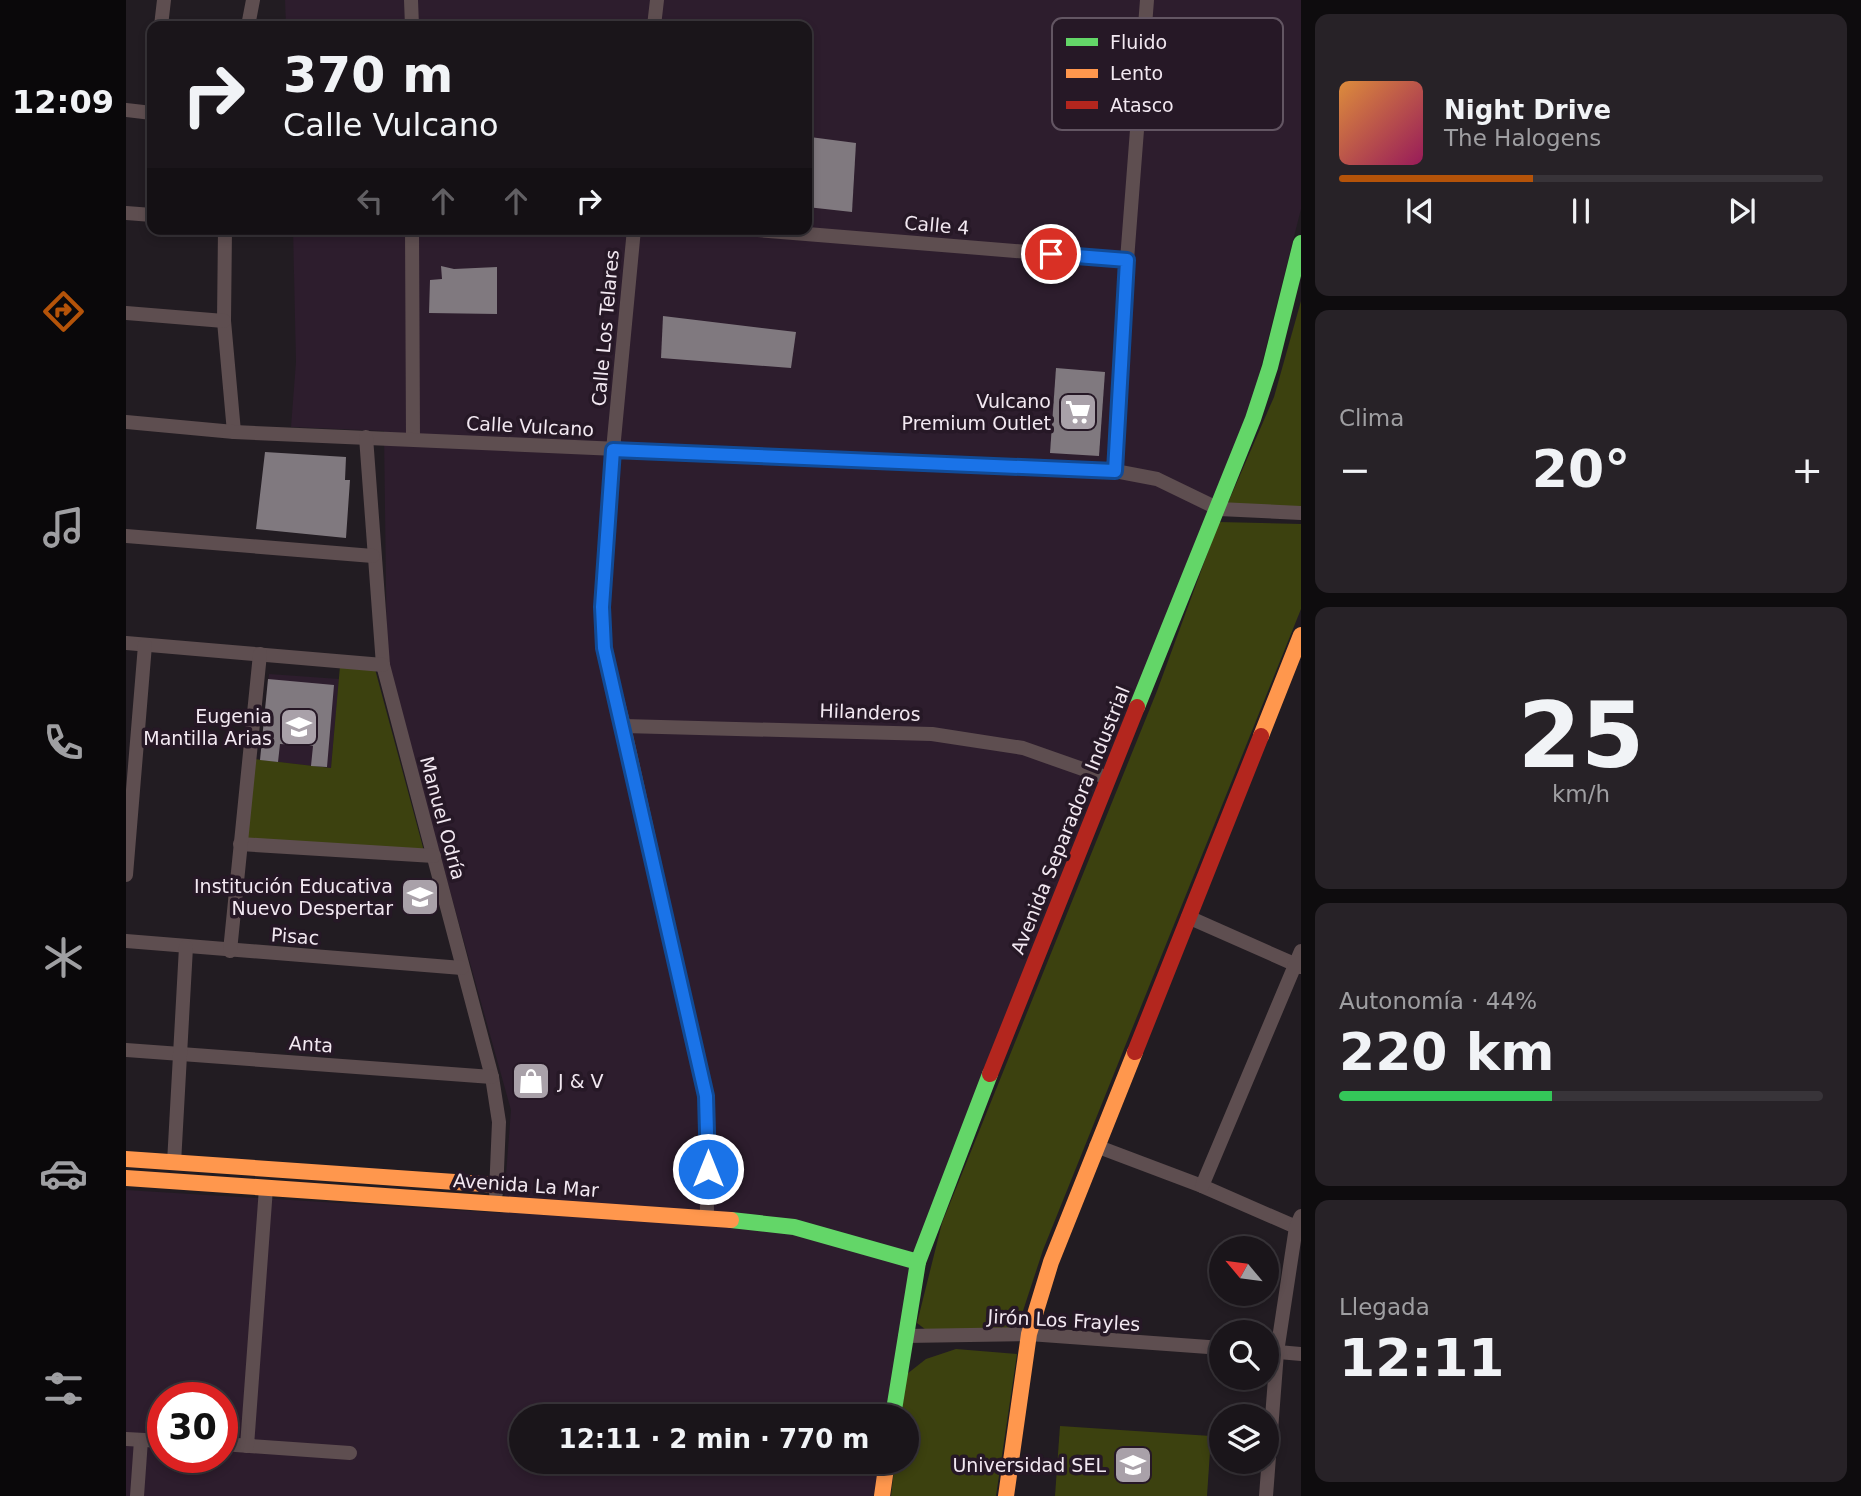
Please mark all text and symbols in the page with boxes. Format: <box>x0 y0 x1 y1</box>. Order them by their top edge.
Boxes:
legend <box>1052 18 1283 130</box>
text: Fluido <box>1110 31 1167 53</box>
text: 370 m <box>283 47 453 104</box>
icon: right <box>168 49 259 140</box>
text: Lento <box>1110 62 1163 84</box>
text: 12:09 <box>12 83 114 121</box>
text: Atasco <box>1110 94 1174 116</box>
text: Night Drive <box>1444 95 1611 125</box>
text: Calle Vulcano <box>283 106 499 144</box>
text: The Halogens <box>1444 125 1601 151</box>
icon: left <box>351 182 389 220</box>
icon: ahead <box>424 182 462 220</box>
icon: ahead <box>497 182 535 220</box>
icon: right <box>570 182 608 220</box>
icon: previous <box>1401 192 1439 230</box>
icon: pause <box>1562 192 1600 230</box>
icon: next <box>1723 192 1761 230</box>
street label: Calle 4 <box>904 211 970 239</box>
pin <box>1021 224 1081 284</box>
icon: arrive <box>1032 235 1070 273</box>
street label: Calle Los Telares <box>587 249 623 407</box>
icon: directions <box>39 287 88 336</box>
place label: Vulcano Premium Outlet <box>902 390 1051 434</box>
supermarket icon: Vulcano Premium Outlet <box>1057 391 1099 433</box>
text: Clima <box>1339 405 1404 431</box>
street label: Calle Vulcano <box>466 412 594 440</box>
text: 20° <box>1532 439 1630 499</box>
text: − <box>1339 448 1371 492</box>
text: + <box>1791 448 1823 492</box>
icon: music <box>39 503 88 552</box>
street label: Avenida Separadora Industrial <box>1006 683 1134 957</box>
text: 25 <box>1518 683 1644 788</box>
street label: Hilanderos <box>819 699 921 725</box>
place label: Eugenia Mantilla Arias <box>143 705 272 749</box>
school or university icon: Eugenia Mantilla Arias <box>278 706 320 748</box>
icon: phone <box>39 718 88 767</box>
street label: Manuel Odría <box>416 754 470 882</box>
text: km/h <box>1552 781 1610 807</box>
place label: Institución Educativa Nuevo Despertar <box>194 875 393 919</box>
school or university icon: Institución Educativa Nuevo Despertar <box>399 876 441 918</box>
street label: Pisac <box>270 923 320 949</box>
icon: climate <box>39 933 88 982</box>
text: Autonomía · 44% <box>1339 988 1537 1014</box>
text: 220 km <box>1339 1022 1554 1082</box>
street label: Anta <box>288 1031 334 1057</box>
shop icon: J & V <box>510 1060 552 1102</box>
place label: J & V <box>557 1070 604 1092</box>
position arrow <box>671 1132 745 1206</box>
icon: car <box>39 1149 88 1198</box>
street label: Avenida La Mar <box>452 1169 600 1201</box>
north arrow <box>1209 1236 1279 1306</box>
map controls <box>1209 1236 1279 1474</box>
text: Llegada <box>1339 1294 1430 1320</box>
street label: Jirón Los Frayles <box>986 1305 1141 1335</box>
button: search <box>1209 1320 1279 1390</box>
text: 12:11 <box>1339 1328 1505 1388</box>
icon: filters <box>39 1364 88 1413</box>
speed limit sign: 30 <box>147 1382 238 1473</box>
button: layers <box>1209 1404 1279 1474</box>
text: 12:11 · 2 min · 770 m <box>559 1424 869 1454</box>
school or university icon: Universidad SEL <box>1112 1444 1154 1486</box>
place label: Universidad SEL <box>952 1454 1106 1476</box>

